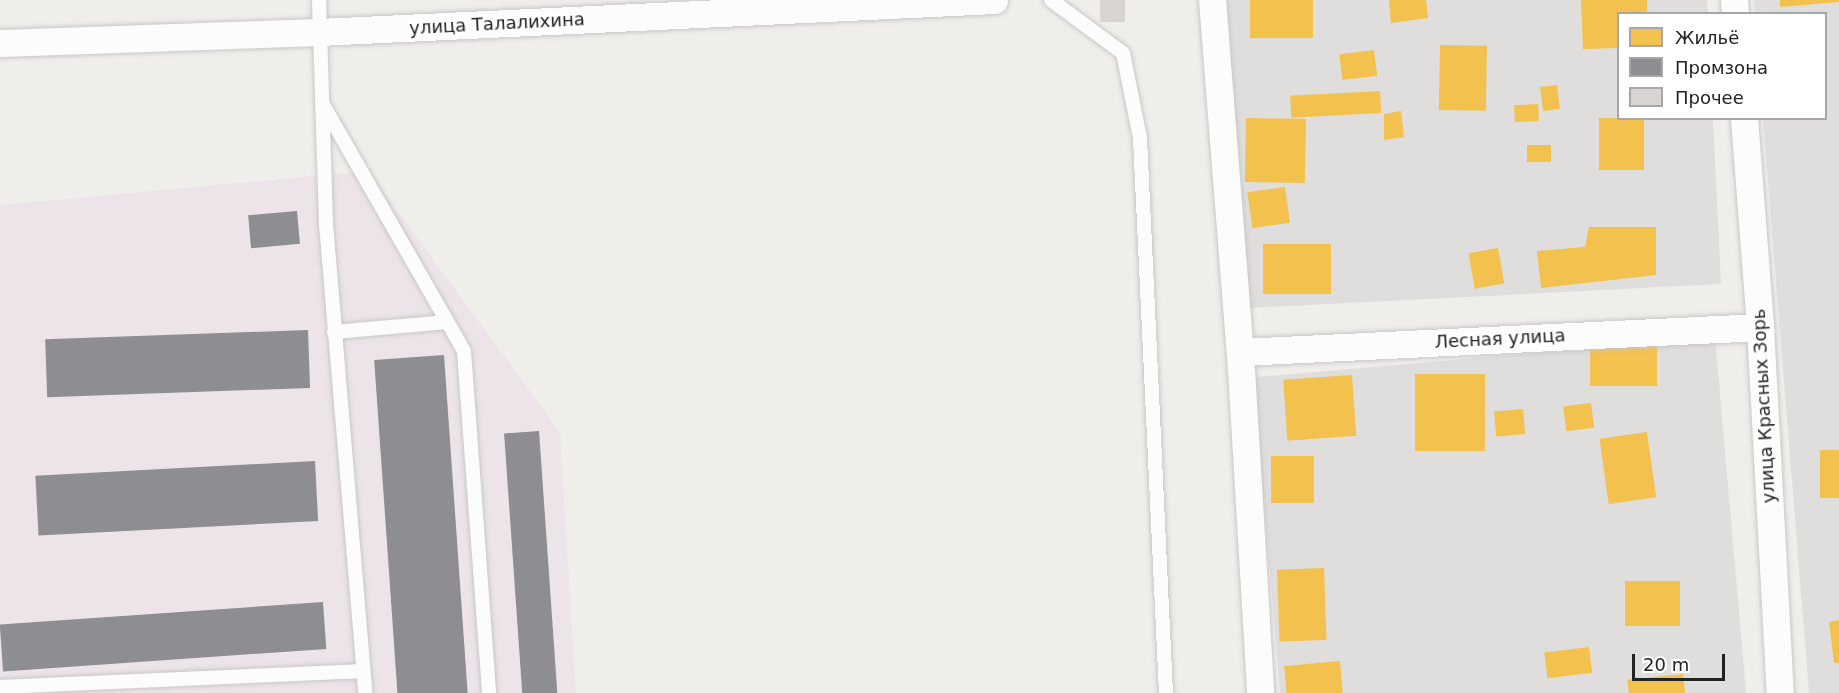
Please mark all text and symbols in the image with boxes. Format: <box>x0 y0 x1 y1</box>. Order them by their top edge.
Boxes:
street label: улица Талалихина <box>409 9 585 39</box>
legend <box>1617 12 1827 120</box>
text: Жильё <box>1675 27 1739 48</box>
text: Промзона <box>1675 57 1768 78</box>
text: Прочее <box>1675 87 1744 108</box>
street label: улица Красных Зорь <box>1748 308 1780 504</box>
street label: Лесная улица <box>1434 325 1566 353</box>
scale bar <box>1635 642 1728 680</box>
text: 20 m <box>1643 654 1689 675</box>

